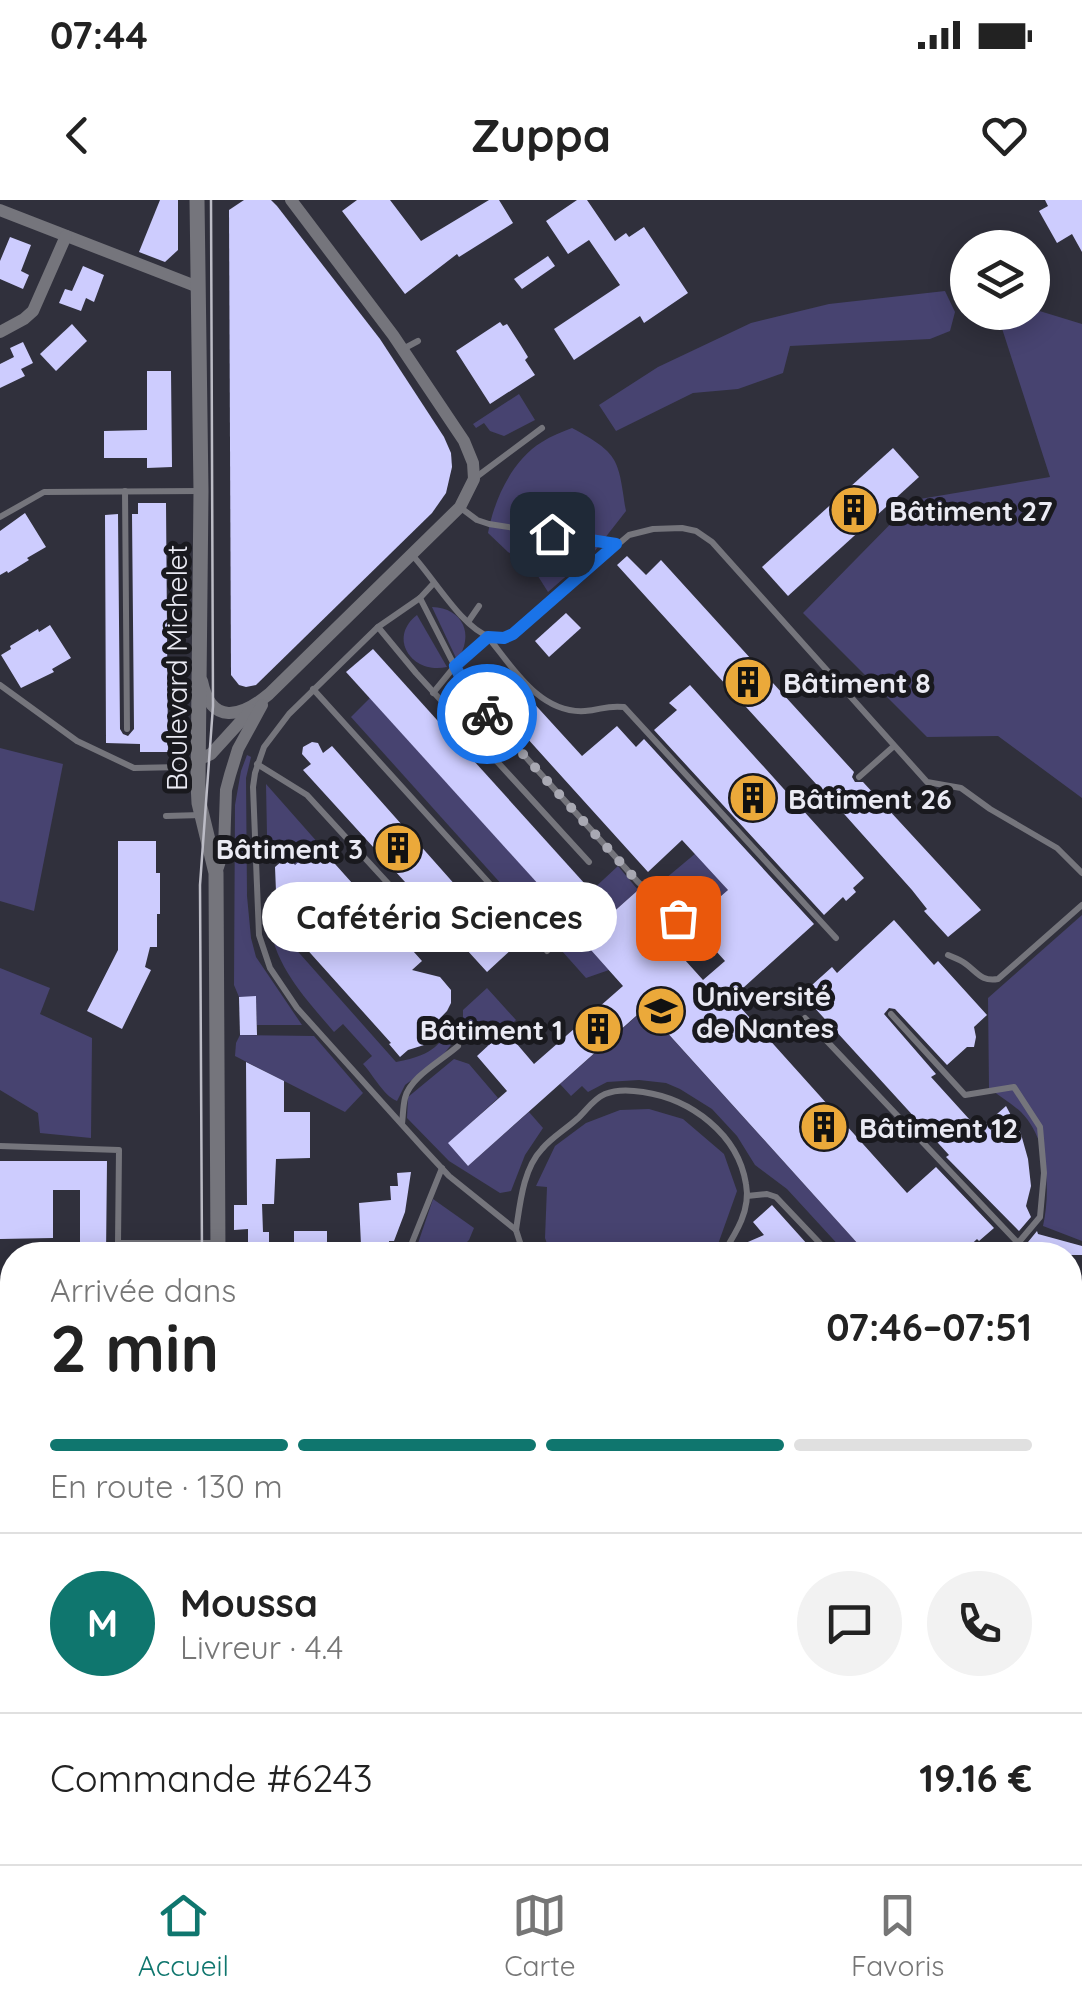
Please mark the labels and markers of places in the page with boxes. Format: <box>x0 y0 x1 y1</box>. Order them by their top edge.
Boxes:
building icon: Bâtiment 27 <box>828 484 880 536</box>
pin <box>510 492 595 577</box>
place label: Bâtiment 27 <box>889 493 1053 528</box>
building icon: Bâtiment 8 <box>722 656 774 708</box>
place label: Bâtiment 8 <box>783 665 931 700</box>
building icon: Bâtiment 26 <box>727 772 779 824</box>
place label: Bâtiment 26 <box>788 781 952 816</box>
building icon: Bâtiment 3 <box>372 822 424 874</box>
place label: Bâtiment 3 <box>216 831 363 866</box>
pin <box>636 876 721 961</box>
callout: Cafétéria Sciences <box>263 883 618 953</box>
place label: Université de Nantes <box>696 978 834 1045</box>
school or university icon: Université de Nantes <box>635 985 687 1037</box>
building icon: Bâtiment 1 <box>572 1003 624 1055</box>
place label: Bâtiment 1 <box>420 1012 563 1047</box>
building icon: Bâtiment 12 <box>798 1101 850 1153</box>
place label: Bâtiment 12 <box>859 1110 1018 1145</box>

